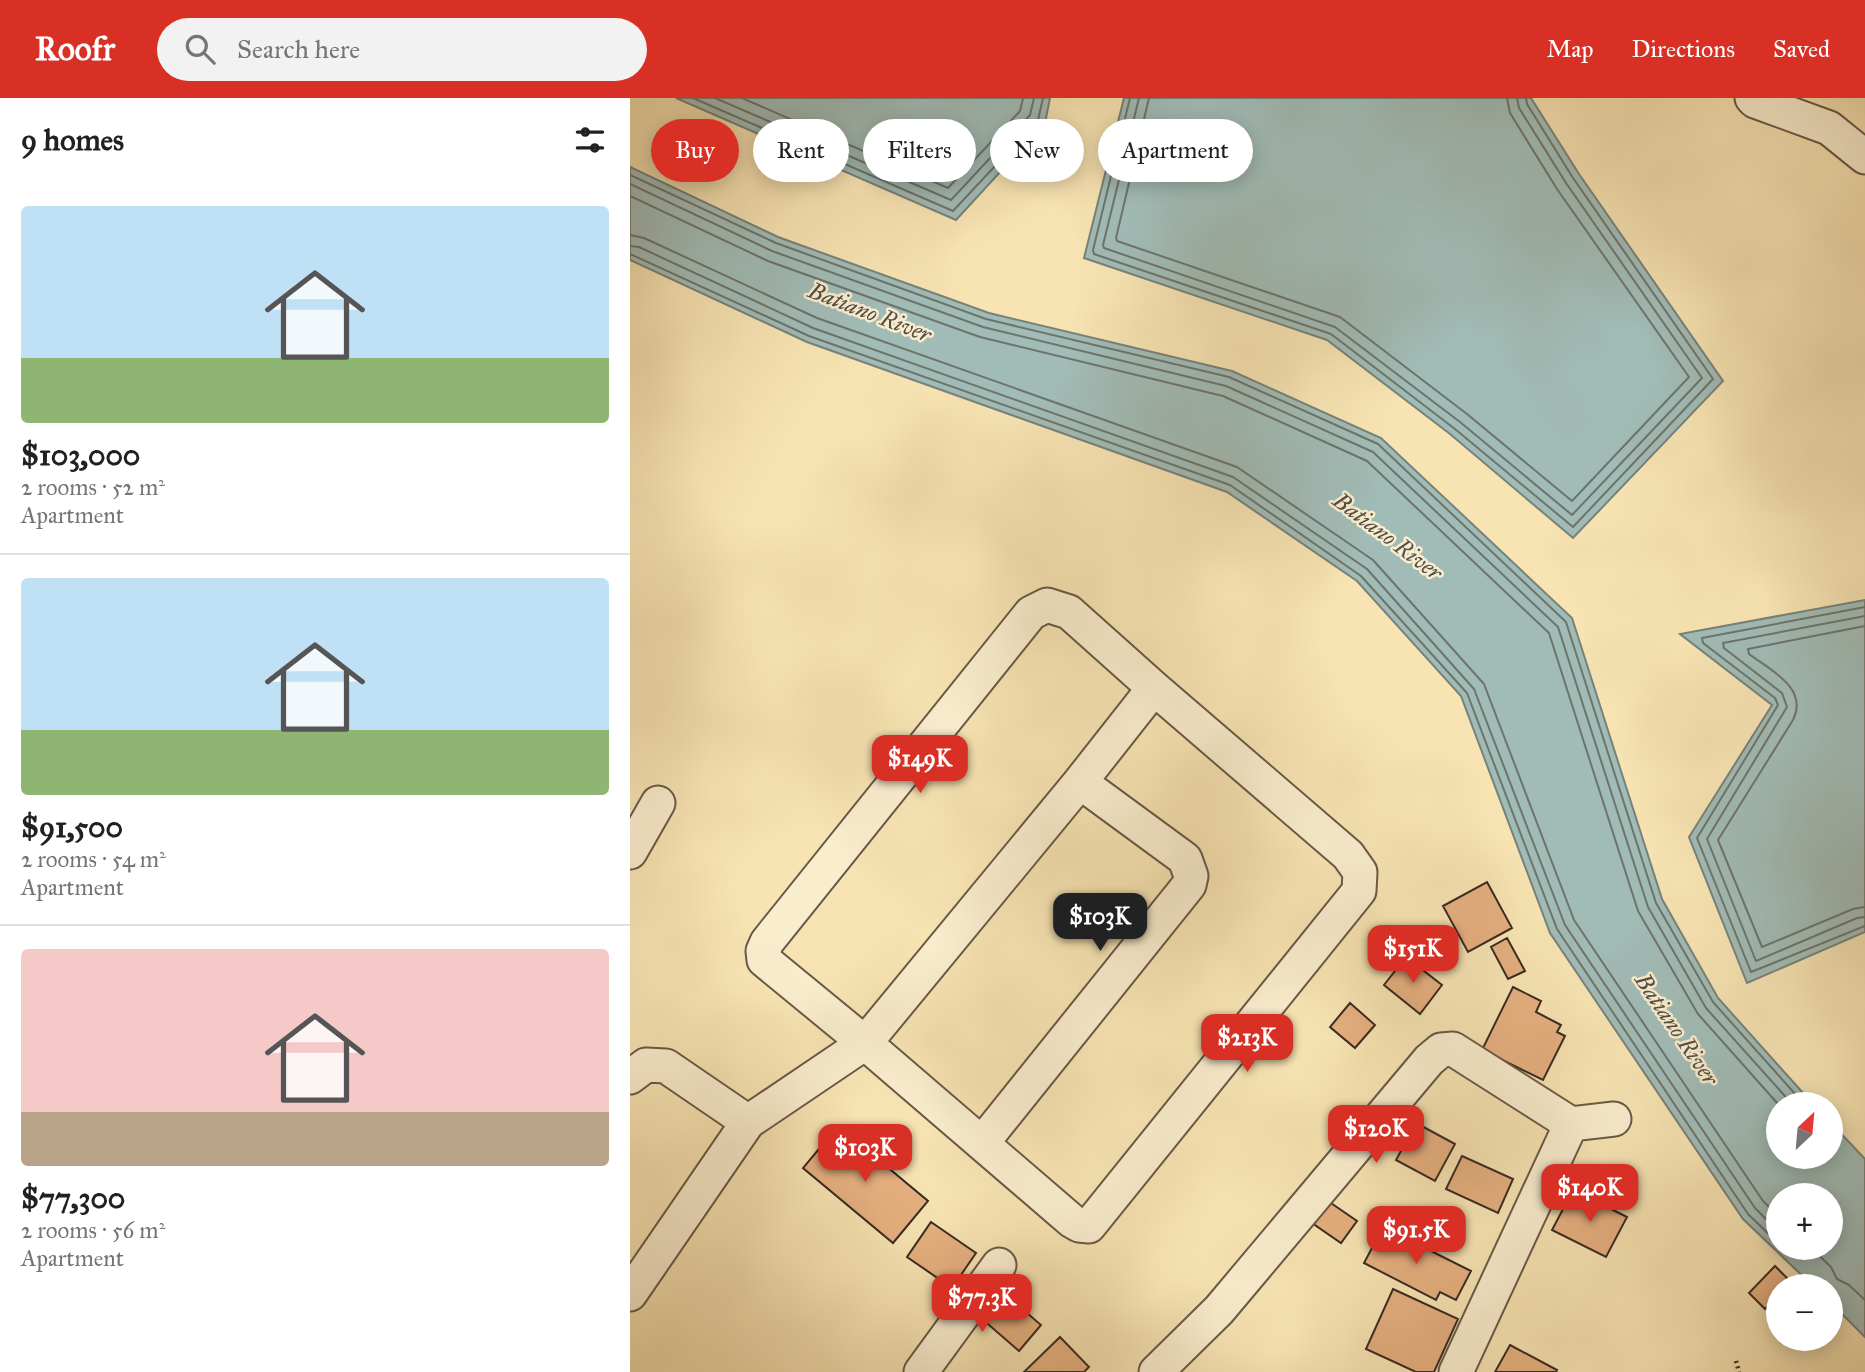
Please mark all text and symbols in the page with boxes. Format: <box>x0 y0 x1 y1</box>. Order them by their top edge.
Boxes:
search box <box>157 18 647 81</box>
text: Roofr <box>35 29 115 69</box>
icon: search <box>181 30 219 68</box>
text: Search here <box>237 33 360 65</box>
text: Map <box>1547 34 1594 64</box>
text: Directions <box>1632 34 1735 64</box>
text: Saved <box>1773 34 1830 64</box>
chip: Buy <box>651 119 739 182</box>
chip: Rent <box>753 119 849 182</box>
chip: Filters <box>863 119 976 182</box>
chip: New <box>990 119 1084 182</box>
chip: Apartment <box>1098 119 1253 182</box>
icon: filters <box>571 121 609 159</box>
text: 9 homes <box>21 122 124 158</box>
icon: home <box>252 252 378 378</box>
water label: Batiano River <box>804 275 937 349</box>
text: $103,000 <box>21 437 140 473</box>
text: 2 rooms · 52 m² <box>21 473 165 501</box>
water label: Batiano River <box>1327 485 1449 587</box>
text: Apartment <box>21 501 124 529</box>
icon: home <box>252 624 378 750</box>
pin: $149K <box>871 736 969 795</box>
text: $149K <box>888 744 952 772</box>
text: $91,500 <box>21 809 123 845</box>
text: 2 rooms · 54 m² <box>21 845 166 873</box>
text: Apartment <box>21 873 124 901</box>
pin: $103K <box>1051 894 1149 953</box>
text: $103K <box>1069 902 1131 930</box>
pin: $151K <box>1364 926 1462 985</box>
text: $151K <box>1384 934 1442 962</box>
water label: Batiano River <box>1629 967 1726 1092</box>
icon: home <box>252 995 378 1121</box>
pin: $213K <box>1198 1014 1296 1074</box>
text: $213K <box>1217 1023 1277 1051</box>
north arrow <box>1766 1092 1843 1169</box>
map controls <box>1766 1092 1843 1351</box>
pin: $120K <box>1327 1105 1425 1165</box>
text: $120K <box>1344 1114 1408 1142</box>
pin: $103K <box>816 1124 914 1184</box>
text: $103K <box>834 1133 896 1161</box>
pin: $140K <box>1541 1164 1639 1224</box>
text: $140K <box>1557 1173 1623 1201</box>
text: $77,300 <box>21 1180 125 1216</box>
button: + <box>1766 1183 1843 1260</box>
pin: $91.5K <box>1359 1206 1473 1266</box>
text: $91.5K <box>1383 1215 1449 1243</box>
text: 2 rooms · 56 m² <box>21 1216 165 1244</box>
text: Apartment <box>21 1244 124 1272</box>
pin: $77.3K <box>925 1274 1039 1334</box>
button: − <box>1766 1274 1843 1351</box>
text: $77.3K <box>948 1283 1016 1311</box>

